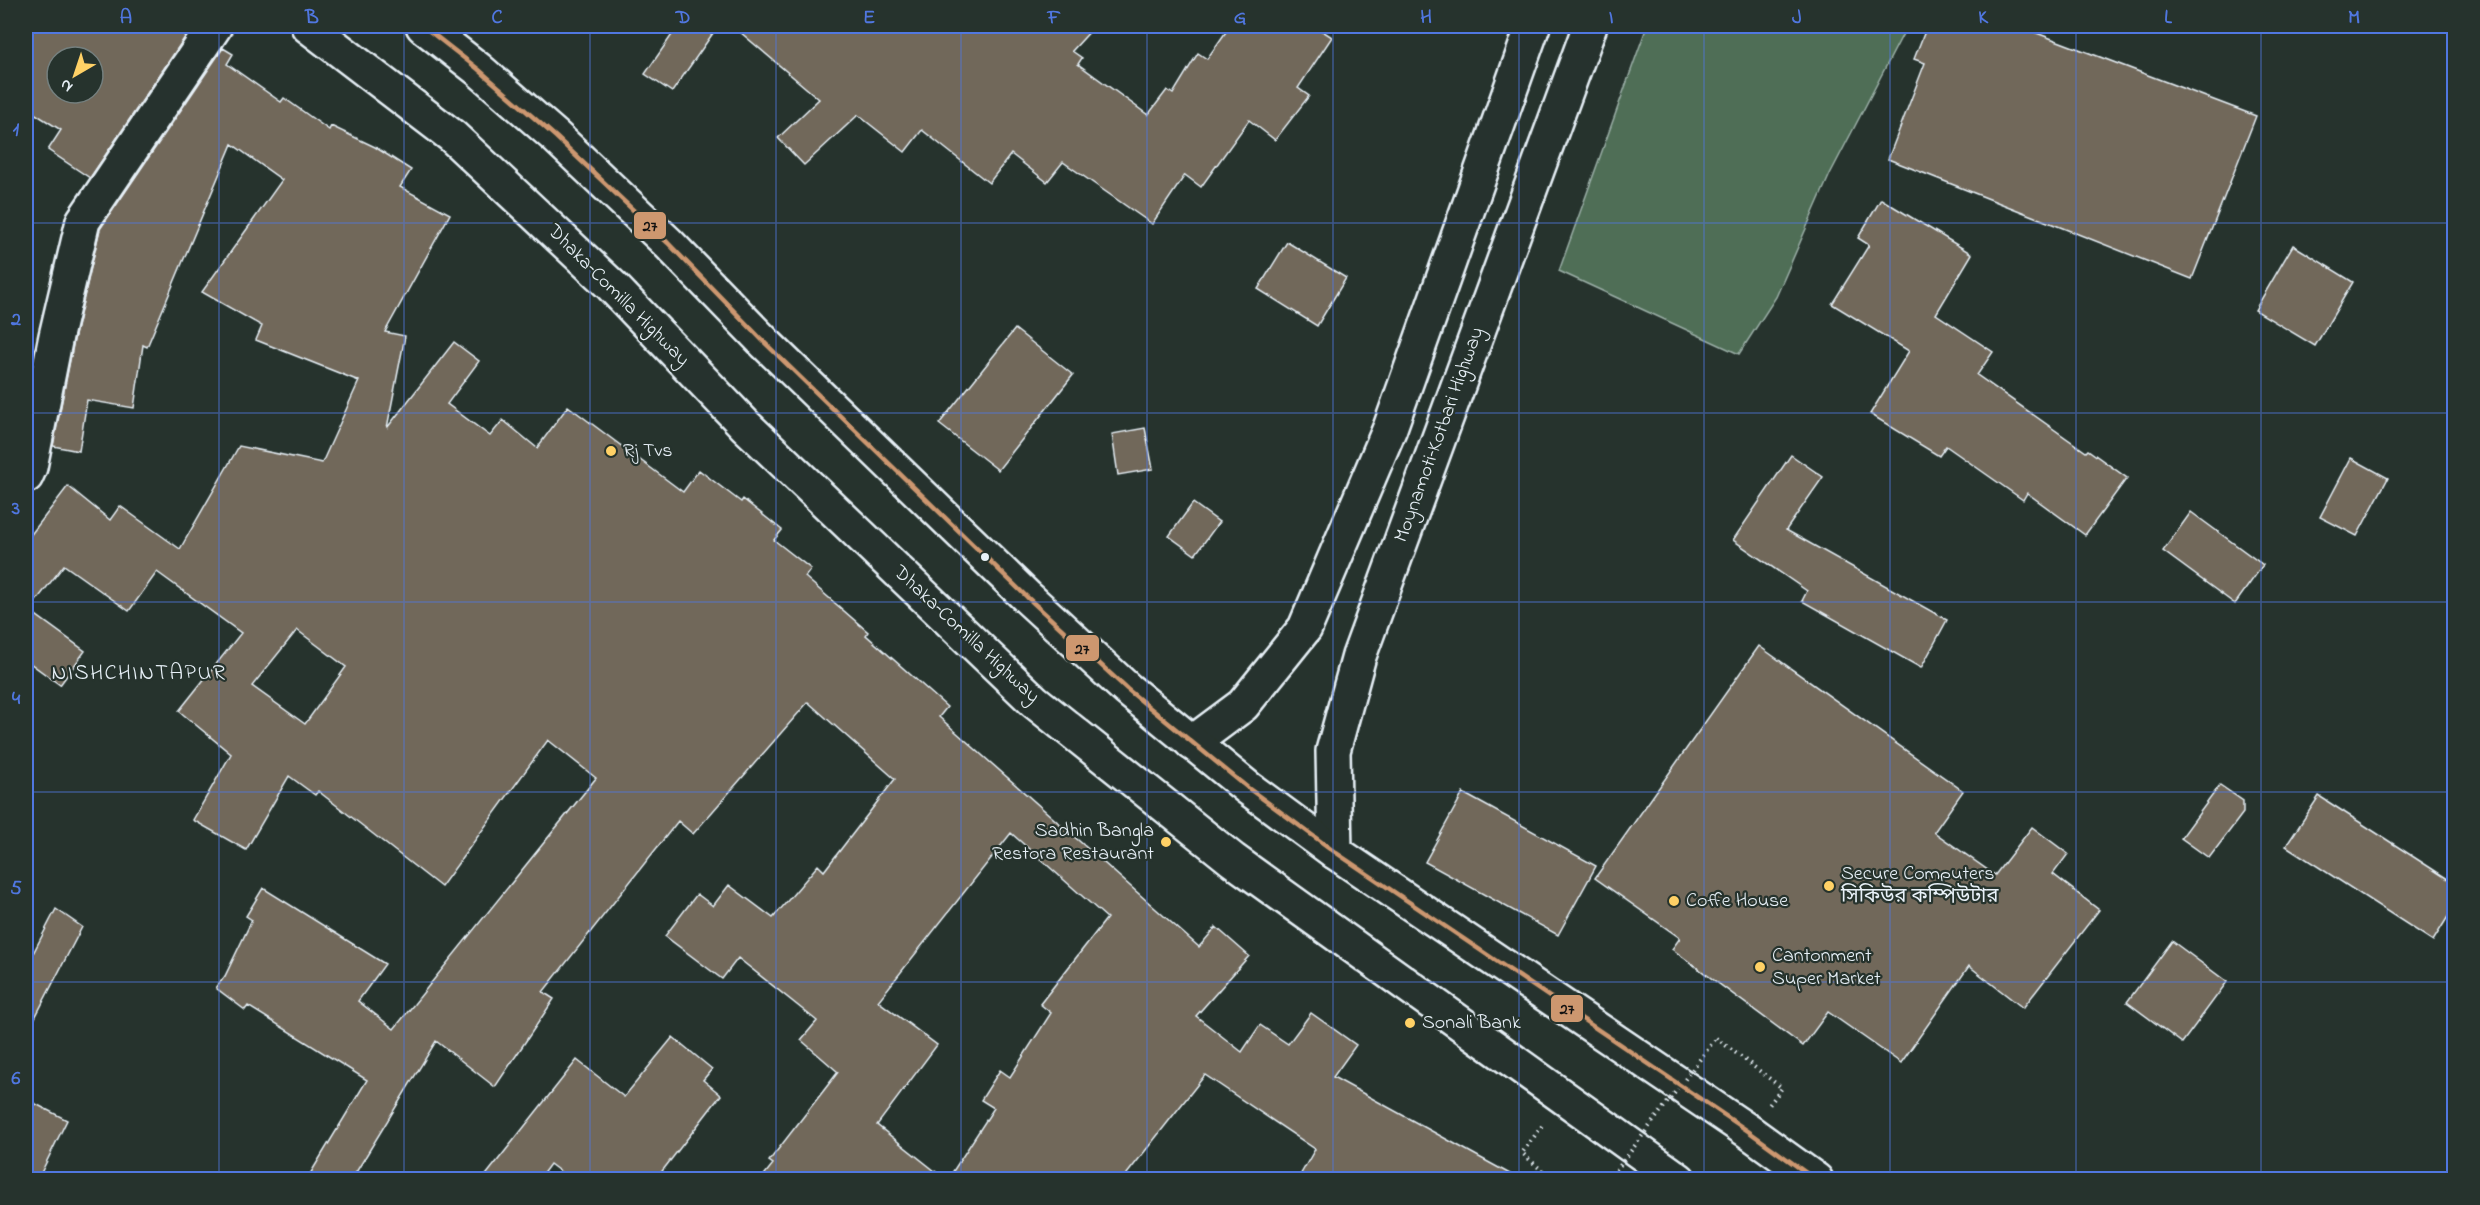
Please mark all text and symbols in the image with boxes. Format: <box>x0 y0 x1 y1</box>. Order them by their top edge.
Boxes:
text: A <box>120 4 132 33</box>
text: B <box>304 4 319 33</box>
text: C <box>492 4 503 33</box>
text: D <box>675 4 690 33</box>
text: E <box>863 4 875 33</box>
text: F <box>1047 4 1061 33</box>
text: G <box>1234 4 1247 33</box>
text: H <box>1420 4 1432 33</box>
text: I <box>1609 4 1614 33</box>
text: J <box>1792 4 1802 33</box>
text: K <box>1978 4 1989 33</box>
text: L <box>2164 4 2172 33</box>
text: M <box>2348 4 2360 33</box>
north arrow <box>45 45 105 105</box>
text: N <box>55 72 79 98</box>
text: 1 <box>13 116 20 145</box>
line badge: 27 <box>633 211 667 240</box>
text: 27 <box>642 215 658 239</box>
street label: Dhaka–Comilla Highway <box>539 217 696 375</box>
text: 2 <box>10 306 21 335</box>
street label: Moynamoti–Kotbari Highway <box>1388 323 1493 547</box>
place label: Rj Tvs <box>623 437 672 466</box>
marker: Rj Tvs <box>604 444 618 458</box>
text: 3 <box>11 495 20 524</box>
unlabelled marker <box>979 551 991 563</box>
street label: Dhaka–Comilla Highway <box>885 558 1046 712</box>
line badge: 27 <box>1065 634 1100 662</box>
text: 27 <box>1074 638 1090 662</box>
district label: NISHCHINTAPUR <box>52 658 226 690</box>
text: 4 <box>12 685 21 714</box>
place label: Sadhin Bangla Restora Restaurant <box>992 817 1154 869</box>
marker: Sadhin Bangla Restora Restaurant <box>1159 835 1173 849</box>
place label: Secure Computers সিকিউর কম্পিউটার <box>1840 860 1999 912</box>
text: 5 <box>10 875 22 904</box>
marker: Secure Computers সিকিউর কম্পিউটার <box>1822 879 1836 893</box>
place label: Coffe House <box>1686 887 1788 916</box>
marker: Coffe House <box>1667 894 1681 908</box>
place label: Cantonment Super Market <box>1772 942 1881 994</box>
marker: Cantonment Super Market <box>1753 960 1767 974</box>
line badge: 27 <box>1550 994 1584 1023</box>
text: 27 <box>1559 998 1575 1022</box>
place label: Sonali Bank <box>1422 1009 1521 1038</box>
marker: Sonali Bank <box>1403 1016 1417 1030</box>
text: 6 <box>12 1065 21 1094</box>

